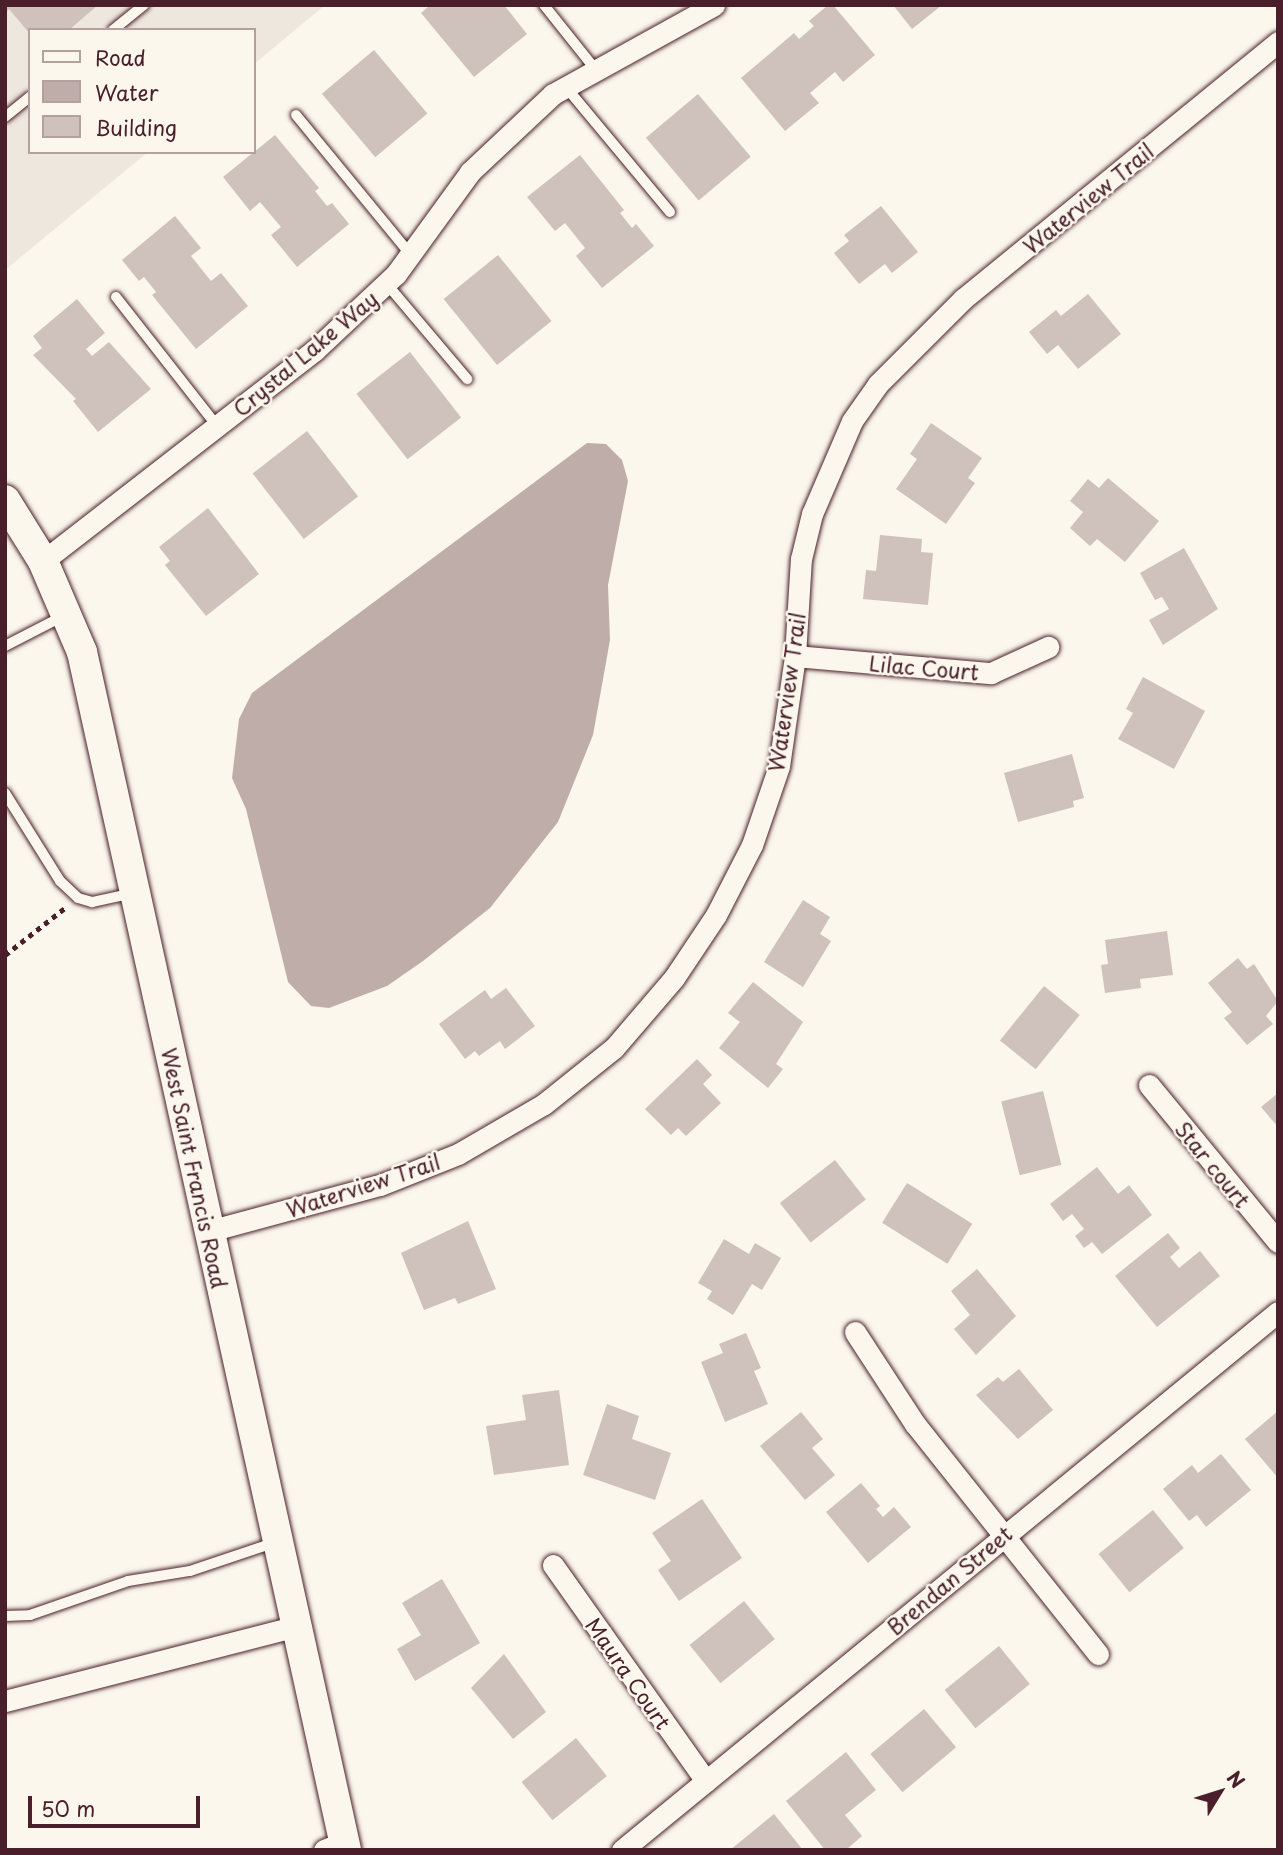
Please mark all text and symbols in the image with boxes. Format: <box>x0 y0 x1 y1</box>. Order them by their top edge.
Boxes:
legend <box>28 28 256 154</box>
text: Road <box>95 41 146 73</box>
text: Water <box>95 76 158 108</box>
text: Building <box>95 111 177 143</box>
street label: Waterview Trail <box>1018 138 1158 258</box>
street label: Crystal Lake Way <box>227 285 383 421</box>
street label: Waterview Trail <box>762 611 810 773</box>
street label: Lilac Court <box>867 650 981 684</box>
street label: West Saint Francis Road <box>157 1045 233 1291</box>
street label: Star court <box>1170 1116 1256 1212</box>
street label: Waterview Trail <box>283 1148 443 1222</box>
street label: Brendan Street <box>882 1521 1016 1639</box>
street label: Maura Court <box>581 1612 677 1734</box>
north arrow <box>1185 1757 1255 1827</box>
text: N <box>1221 1765 1252 1794</box>
scale bar <box>32 1782 203 1826</box>
text: 50 m <box>41 1792 95 1824</box>

